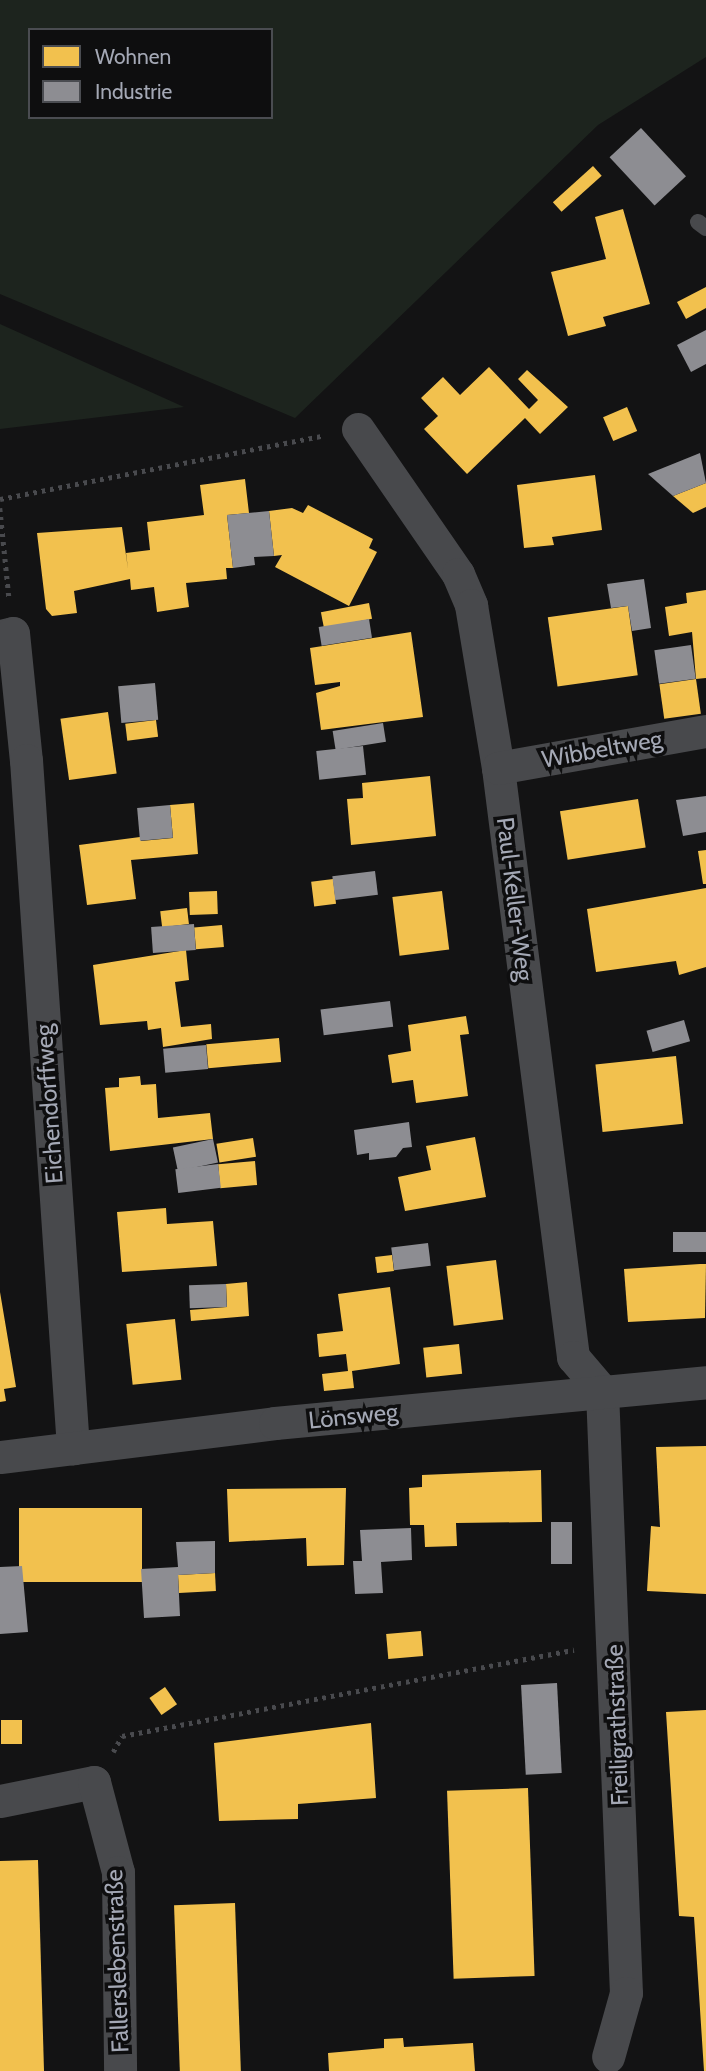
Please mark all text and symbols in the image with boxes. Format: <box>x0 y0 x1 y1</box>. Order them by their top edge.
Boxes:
legend <box>28 28 273 119</box>
text: Wohnen <box>95 44 171 69</box>
text: Industrie <box>95 79 172 104</box>
street label: Wibbeltweg <box>540 724 664 774</box>
street label: Paul-Keller-Weg <box>491 815 539 983</box>
street label: Eichendorffweg <box>29 1023 69 1185</box>
street label: Lönsweg <box>307 1397 399 1435</box>
street label: Freiligrathstraße <box>600 1644 634 1806</box>
street label: Fallerslebenstraße <box>99 1869 135 2053</box>

